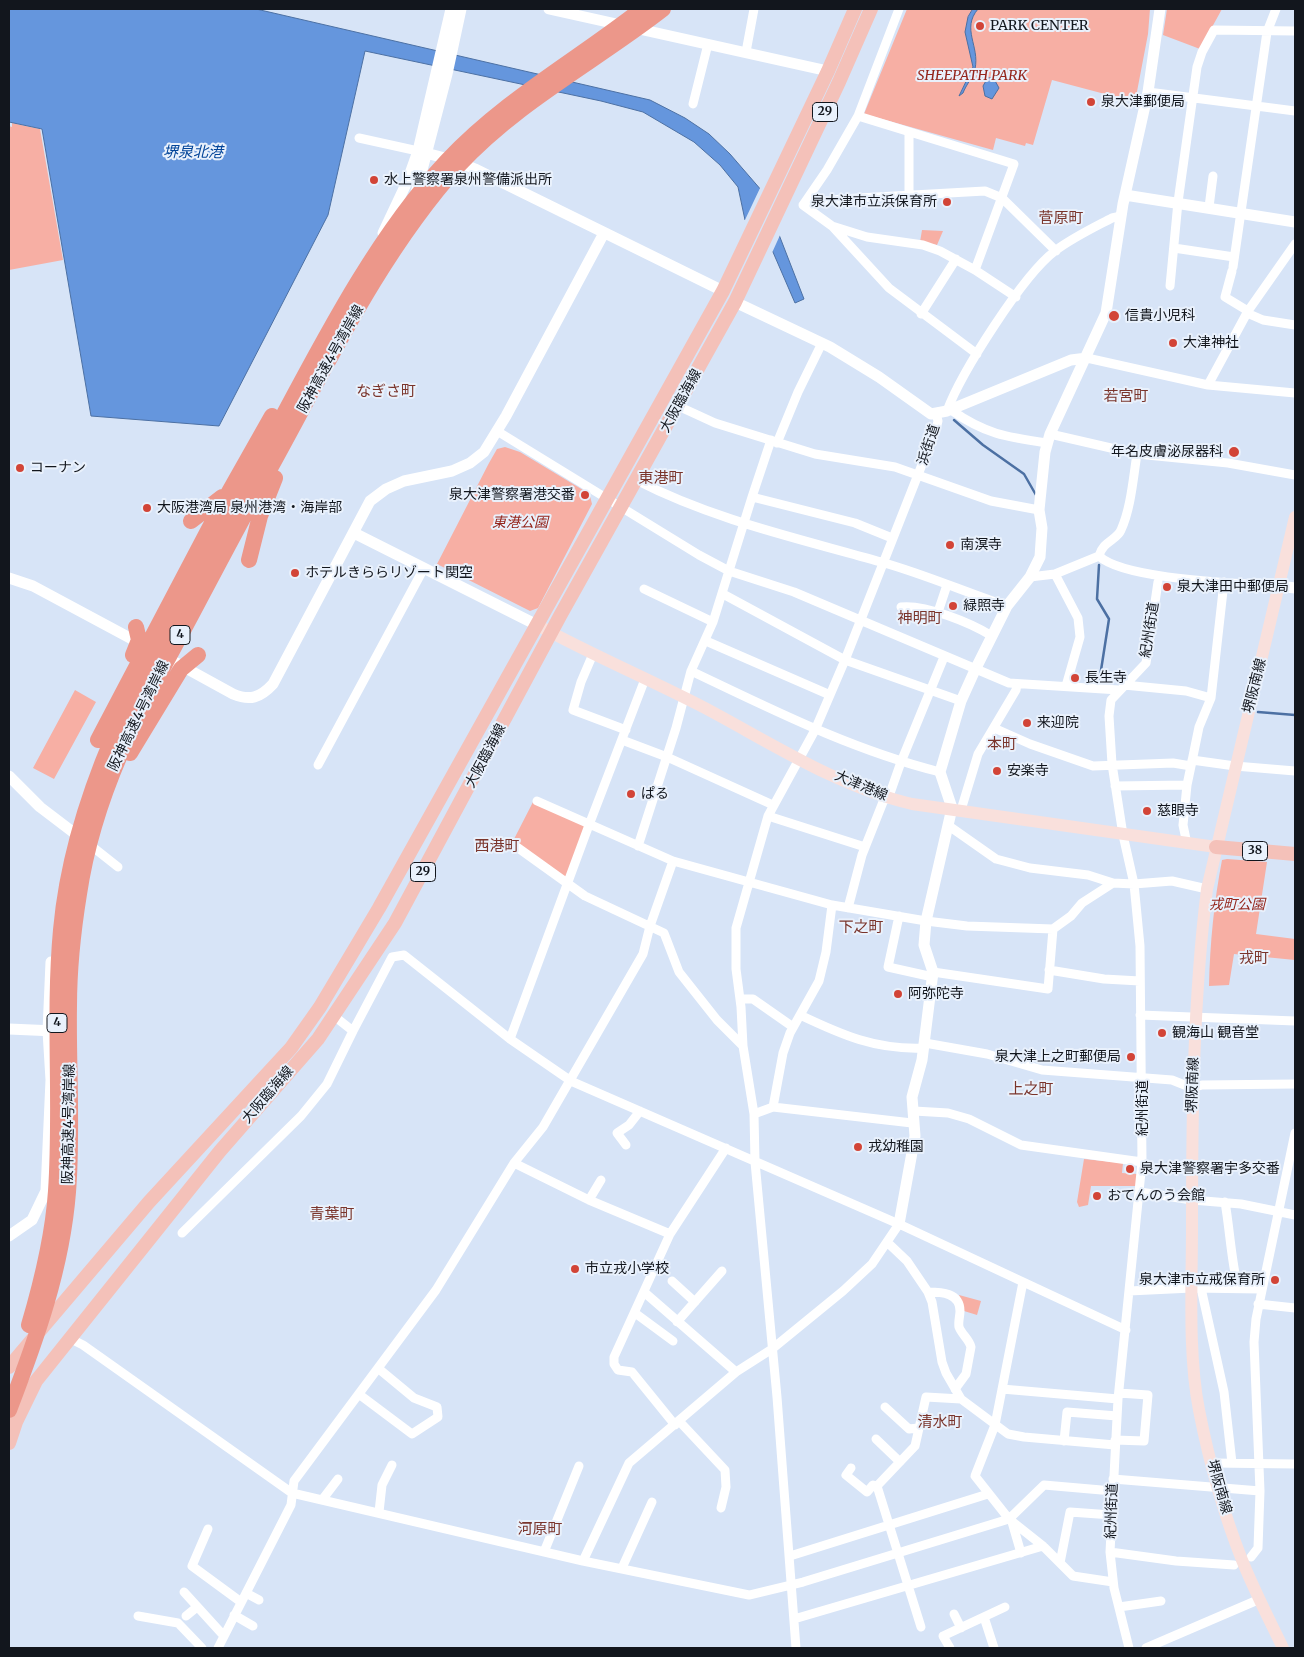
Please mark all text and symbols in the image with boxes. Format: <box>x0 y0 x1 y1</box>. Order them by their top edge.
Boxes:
place label: PARK CENTER <box>990 18 1089 34</box>
marker: PARK CENTER <box>974 20 986 32</box>
park label: SHEEPATH PARK <box>917 68 1027 84</box>
place label: 泉大津郵便局 <box>1101 94 1185 110</box>
marker: 泉大津郵便局 <box>1085 96 1097 108</box>
road number: 29 <box>812 102 838 121</box>
water label: 堺泉北港 <box>163 144 223 162</box>
place label: 水上警察署泉州警備派出所 <box>384 172 552 188</box>
marker: 水上警察署泉州警備派出所 <box>368 174 380 186</box>
place label: 泉大津市立浜保育所 <box>811 194 937 210</box>
marker: 泉大津市立浜保育所 <box>941 196 953 208</box>
district label: 菅原町 <box>1039 210 1083 228</box>
street label: 阪神高速4号湾岸線 <box>294 302 368 416</box>
place label: 信貴小児科 <box>1125 308 1195 324</box>
marker: 信貴小児科 <box>1107 309 1121 323</box>
place label: 大津神社 <box>1183 335 1239 351</box>
marker: 大津神社 <box>1167 337 1179 349</box>
street label: 大阪臨海線 <box>657 366 705 436</box>
district label: なぎさ町 <box>356 383 416 401</box>
district label: 若宮町 <box>1104 388 1148 406</box>
street label: 浜街道 <box>915 422 943 468</box>
place label: 年名皮膚泌尿器科 <box>1111 444 1223 460</box>
marker: 年名皮膚泌尿器科 <box>1227 445 1241 459</box>
place label: コーナン <box>30 460 86 476</box>
marker: コーナン <box>14 462 26 474</box>
district label: 東港町 <box>639 470 683 488</box>
place label: 泉大津警察署港交番 <box>449 487 575 503</box>
marker: 泉大津警察署港交番 <box>579 489 591 501</box>
place label: 大阪港湾局 泉州港湾・海岸部 <box>157 500 342 516</box>
marker: 大阪港湾局 泉州港湾・海岸部 <box>141 502 153 514</box>
park label: 東港公園 <box>492 515 548 531</box>
place label: 南溟寺 <box>960 537 1002 553</box>
marker: 南溟寺 <box>944 539 956 551</box>
place label: ホテルきららリゾート関空 <box>305 565 473 581</box>
marker: ホテルきららリゾート関空 <box>289 567 301 579</box>
place label: 泉大津田中郵便局 <box>1177 579 1289 595</box>
marker: 泉大津田中郵便局 <box>1161 581 1173 593</box>
place label: 緑照寺 <box>963 598 1005 614</box>
marker: 緑照寺 <box>947 600 959 612</box>
street label: 紀州街道 <box>1137 601 1163 659</box>
district label: 神明町 <box>898 610 942 628</box>
road number: 4 <box>170 626 190 644</box>
street label: 堺阪南線 <box>1240 657 1270 715</box>
street label: 阪神高速4号湾岸線 <box>105 658 173 774</box>
place label: 長生寺 <box>1085 670 1127 686</box>
marker: 長生寺 <box>1069 672 1081 684</box>
place label: 来迎院 <box>1037 715 1079 731</box>
marker: 来迎院 <box>1021 717 1033 729</box>
street label: 大阪臨海線 <box>462 721 510 791</box>
district label: 本町 <box>987 736 1017 754</box>
place label: 安楽寺 <box>1007 763 1049 779</box>
marker: 安楽寺 <box>991 765 1003 777</box>
street label: 大津港線 <box>832 767 890 805</box>
place label: ぱる <box>641 786 669 802</box>
marker: ぱる <box>625 788 637 800</box>
place label: 慈眼寺 <box>1157 803 1199 819</box>
marker: 慈眼寺 <box>1141 805 1153 817</box>
district label: 西港町 <box>475 838 519 856</box>
road number: 38 <box>1242 841 1268 860</box>
road number: 29 <box>410 862 436 882</box>
park label: 戎町公園 <box>1209 897 1265 913</box>
district label: 下之町 <box>839 919 883 937</box>
district label: 戎町 <box>1239 950 1269 968</box>
place label: 阿弥陀寺 <box>908 986 964 1002</box>
marker: 阿弥陀寺 <box>892 988 904 1000</box>
road number: 4 <box>47 1014 67 1032</box>
place label: 観海山 観音堂 <box>1172 1025 1259 1041</box>
marker: 観海山 観音堂 <box>1156 1027 1168 1039</box>
place label: 泉大津上之町郵便局 <box>995 1049 1121 1065</box>
marker: 泉大津上之町郵便局 <box>1125 1051 1137 1063</box>
street label: 堺阪南線 <box>1184 1057 1202 1113</box>
street label: 大阪臨海線 <box>239 1063 297 1127</box>
street label: 阪神高速4号湾岸線 <box>60 1064 78 1184</box>
street label: 紀州街道 <box>1135 1080 1151 1136</box>
district label: 上之町 <box>1009 1081 1053 1099</box>
place label: 戎幼稚園 <box>868 1139 924 1155</box>
marker: 戎幼稚園 <box>852 1141 864 1153</box>
place label: 泉大津警察署宇多交番 <box>1140 1161 1280 1177</box>
marker: 泉大津警察署宇多交番 <box>1124 1163 1136 1175</box>
place label: おてんのう会館 <box>1107 1188 1205 1204</box>
marker: おてんのう会館 <box>1091 1190 1103 1202</box>
district label: 青葉町 <box>310 1206 354 1224</box>
place label: 市立戎小学校 <box>585 1261 669 1277</box>
marker: 市立戎小学校 <box>569 1263 581 1275</box>
place label: 泉大津市立戒保育所 <box>1139 1272 1265 1288</box>
marker: 泉大津市立戒保育所 <box>1269 1274 1281 1286</box>
district label: 清水町 <box>918 1414 962 1432</box>
street label: 堺阪南線 <box>1203 1458 1235 1516</box>
street label: 紀州街道 <box>1103 1483 1121 1539</box>
district label: 河原町 <box>518 1521 562 1539</box>

